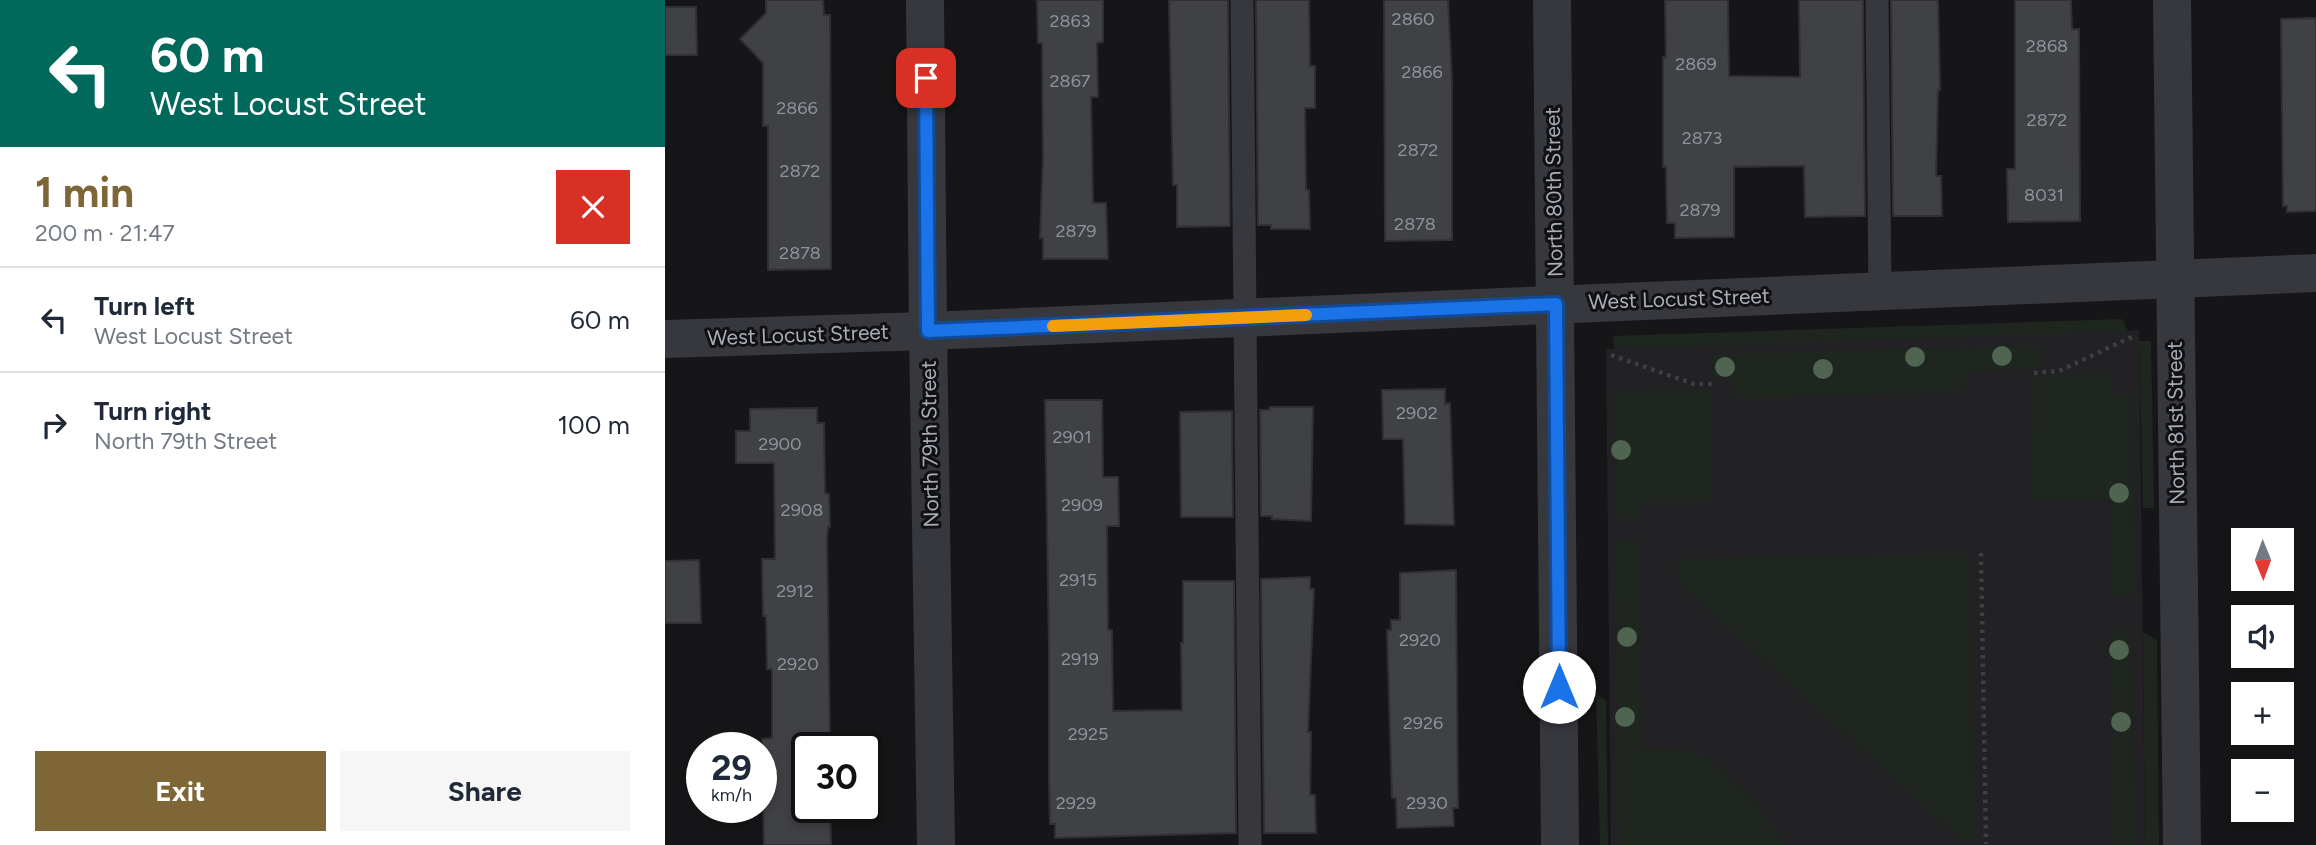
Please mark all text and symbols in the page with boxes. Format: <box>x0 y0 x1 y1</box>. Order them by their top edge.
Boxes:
house number: 2860 <box>1392 8 1434 30</box>
house number: 2863 <box>1049 10 1091 32</box>
text: 60 m <box>150 25 265 84</box>
icon: left <box>35 28 126 119</box>
house number: 2868 <box>2026 35 2068 57</box>
pin <box>896 48 956 108</box>
house number: 2869 <box>1675 53 1717 75</box>
icon: arrive <box>907 59 945 97</box>
house number: 2866 <box>1401 61 1443 83</box>
house number: 2867 <box>1050 70 1091 92</box>
text: West Locust Street <box>150 85 427 123</box>
house number: 2866 <box>776 97 818 119</box>
street label: North 80th Street <box>1540 107 1567 277</box>
house number: 2872 <box>2027 109 2067 131</box>
house number: 2873 <box>1682 127 1722 149</box>
house number: 2872 <box>1398 139 1438 161</box>
house number: 2872 <box>780 160 820 182</box>
text: 1 min <box>35 167 134 218</box>
button: close <box>556 170 630 244</box>
house number: 8031 <box>2024 184 2064 206</box>
house number: 2879 <box>1680 199 1720 221</box>
house number: 2878 <box>1394 213 1436 235</box>
text: 200 m · 21:47 <box>35 219 175 247</box>
house number: 2879 <box>1056 220 1096 242</box>
house number: 2878 <box>779 242 821 264</box>
street label: West Locust Street <box>1588 283 1770 314</box>
text: Turn left <box>94 290 195 322</box>
icon: left <box>35 301 73 339</box>
text: 60 m <box>570 304 630 336</box>
street label: West Locust Street <box>707 319 889 350</box>
text: West Locust Street <box>94 322 293 350</box>
street label: North 81st Street <box>2162 341 2189 505</box>
street label: North 79th Street <box>916 360 943 528</box>
text: Turn right <box>94 395 211 427</box>
house number: 2902 <box>1396 402 1438 424</box>
icon: right <box>35 406 73 444</box>
text: 100 m <box>557 409 630 441</box>
house number: 2901 <box>1052 426 1092 448</box>
text: North 79th Street <box>94 427 277 455</box>
house number: 2900 <box>758 433 802 455</box>
house number: 2909 <box>1061 494 1103 516</box>
house number: 2908 <box>781 499 823 521</box>
north arrow <box>2231 528 2294 592</box>
map controls <box>2231 528 2294 822</box>
house number: 2915 <box>1059 569 1097 591</box>
house number: 2912 <box>776 580 814 602</box>
button: sound <box>2231 605 2294 668</box>
house number: 2920 <box>1399 629 1441 651</box>
house number: 2919 <box>1061 648 1099 670</box>
position arrow <box>1522 650 1596 724</box>
house number: 2920 <box>777 653 819 675</box>
button: + <box>2231 682 2294 745</box>
house number: 2926 <box>1403 712 1443 734</box>
house number: 2925 <box>1068 723 1108 745</box>
speed limit sign: 30 <box>791 732 882 823</box>
text: 29 <box>711 747 752 789</box>
button: Exit <box>35 751 326 831</box>
button: Share <box>340 751 630 831</box>
button: − <box>2231 759 2294 822</box>
text: km/h <box>711 784 752 806</box>
house number: 2929 <box>1056 792 1096 814</box>
house number: 2930 <box>1406 792 1448 814</box>

